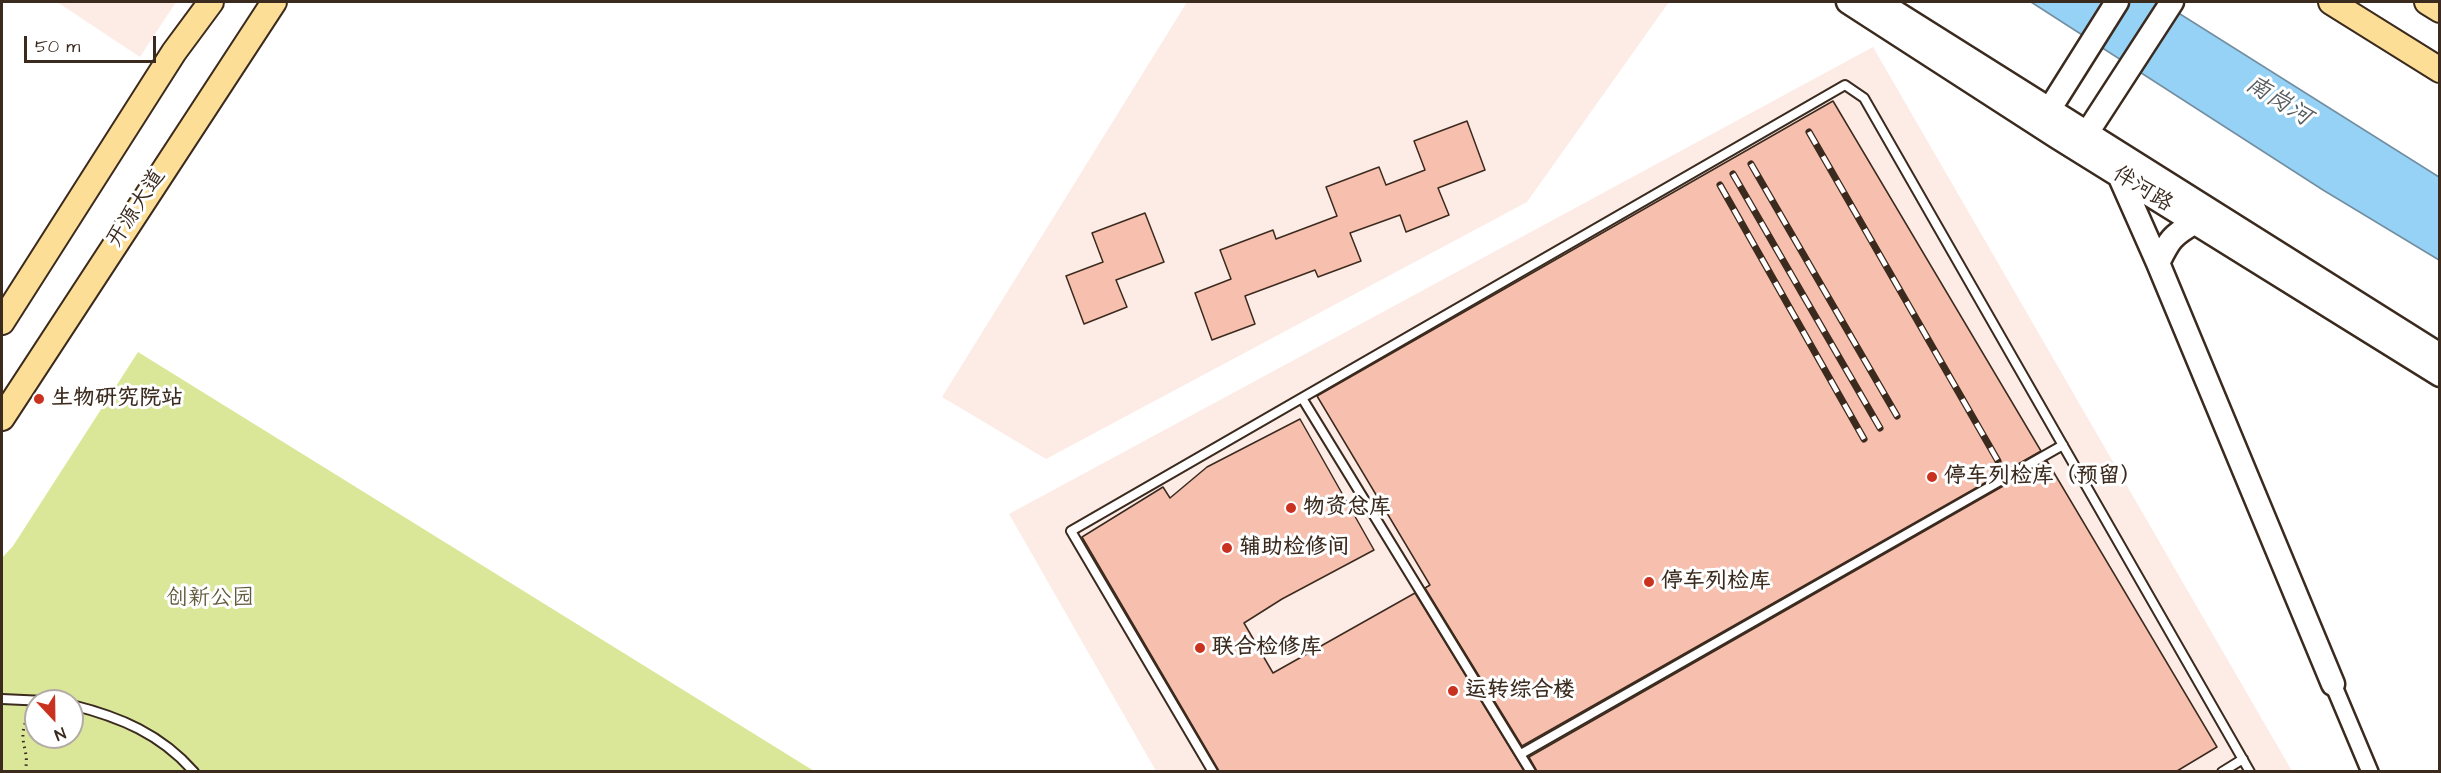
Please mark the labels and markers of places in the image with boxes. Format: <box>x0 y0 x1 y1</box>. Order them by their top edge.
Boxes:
place label: 生物研究院站 <box>51 386 183 412</box>
marker: 生物研究院站 <box>32 392 46 406</box>
place label: 停车列检库（预留） <box>1944 464 2142 490</box>
marker: 停车列检库（预留） <box>1925 470 1939 484</box>
place label: 物资总库 <box>1303 495 1391 521</box>
marker: 物资总库 <box>1284 501 1298 515</box>
place label: 辅助检修间 <box>1239 535 1349 561</box>
marker: 辅助检修间 <box>1220 541 1234 555</box>
place label: 停车列检库 <box>1661 569 1771 595</box>
marker: 停车列检库 <box>1642 575 1656 589</box>
place label: 联合检修库 <box>1212 635 1322 661</box>
marker: 联合检修库 <box>1193 641 1207 655</box>
place label: 运转综合楼 <box>1465 678 1575 704</box>
marker: 运转综合楼 <box>1446 684 1460 698</box>

